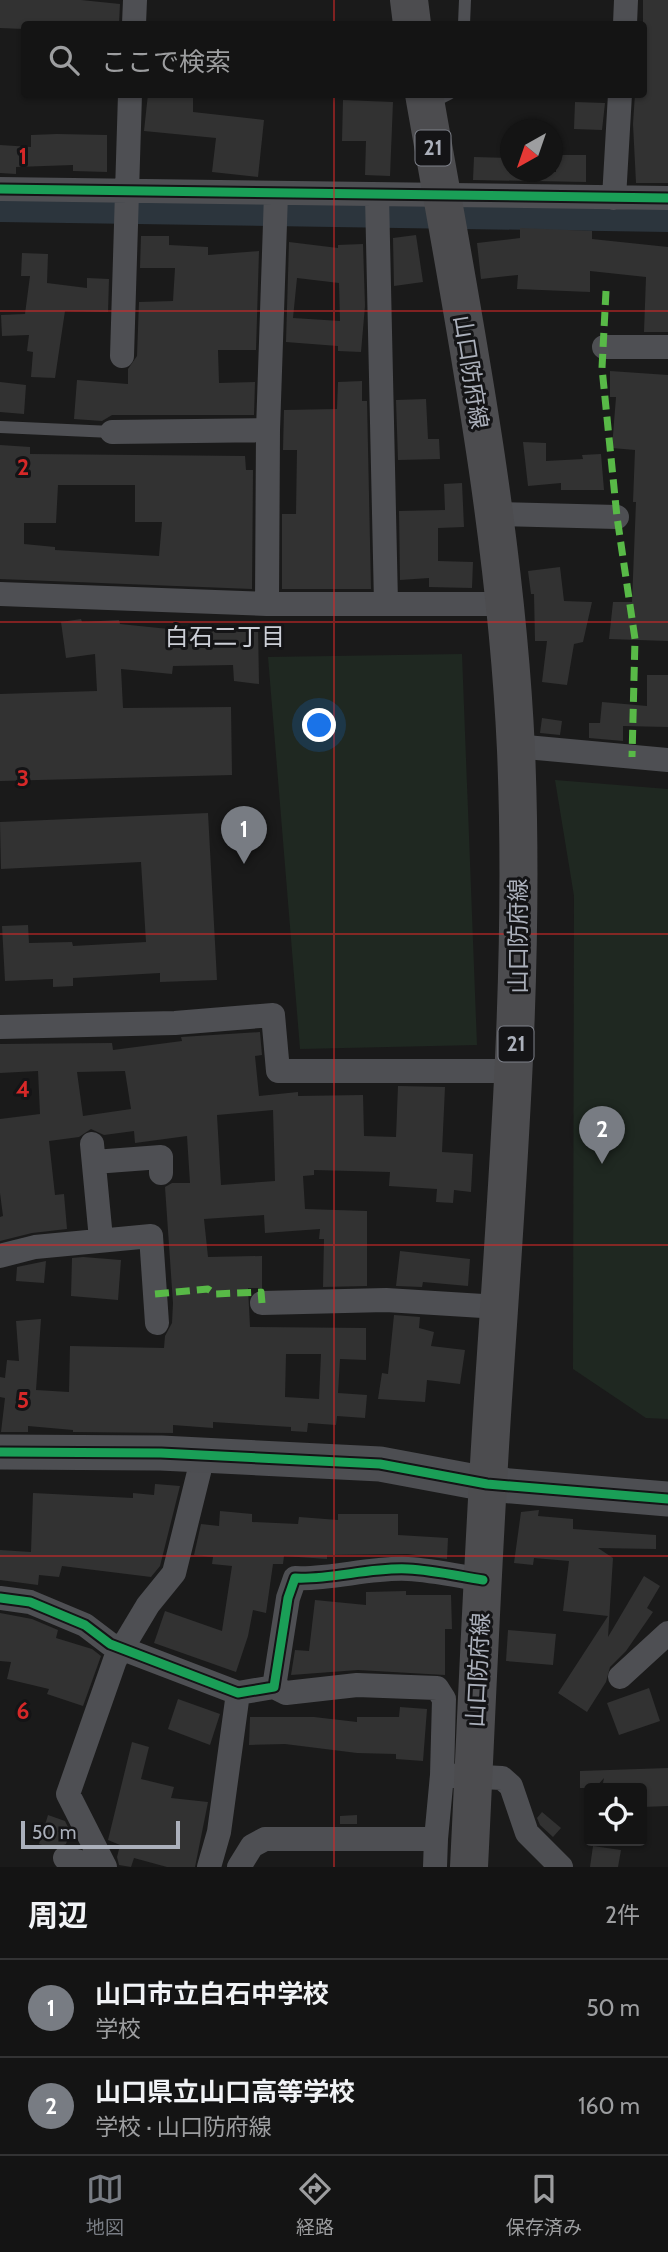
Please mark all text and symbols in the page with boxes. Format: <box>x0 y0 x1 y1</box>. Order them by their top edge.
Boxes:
search box <box>21 21 647 98</box>
icon: search <box>45 41 83 79</box>
text: ここで検索 <box>101 46 231 78</box>
north arrow <box>500 119 563 182</box>
road number: 21 <box>416 130 450 166</box>
text: 1 <box>19 142 27 170</box>
street label: 山口防府線 <box>448 313 494 431</box>
text: 2 <box>17 453 29 481</box>
district label: 白石二丁目 <box>165 622 285 651</box>
your location <box>302 708 336 742</box>
text: 3 <box>17 764 29 792</box>
pin: 1 <box>221 806 267 864</box>
street label: 山口防府線 <box>504 879 532 994</box>
road number: 21 <box>498 1026 534 1062</box>
text: 4 <box>16 1075 30 1103</box>
pin: 2 <box>579 1106 625 1164</box>
text: 5 <box>17 1386 29 1414</box>
street label: 山口防府線 <box>461 1612 495 1728</box>
text: 6 <box>17 1697 29 1725</box>
map controls <box>584 1783 647 1846</box>
button: locate <box>584 1783 647 1846</box>
scale bar <box>21 1818 180 1850</box>
text: 50 m <box>32 1821 76 1844</box>
text: 周辺 <box>28 1897 88 1934</box>
text: 2件 <box>605 1901 640 1929</box>
text: 山口市立白石中学校 <box>95 1978 329 2010</box>
text: 1 <box>47 1994 55 2022</box>
text: 50 m <box>586 1994 640 2022</box>
text: 学校 <box>95 2015 141 2043</box>
text: 山口県立山口高等学校 <box>95 2076 355 2108</box>
text: 2 <box>45 2092 57 2120</box>
text: 160 m <box>578 2092 640 2120</box>
text: 学校 · 山口防府線 <box>95 2113 272 2141</box>
tab: 地図 <box>86 2170 124 2239</box>
tab: 経路 <box>296 2170 334 2239</box>
tab: 保存済み <box>506 2170 582 2239</box>

